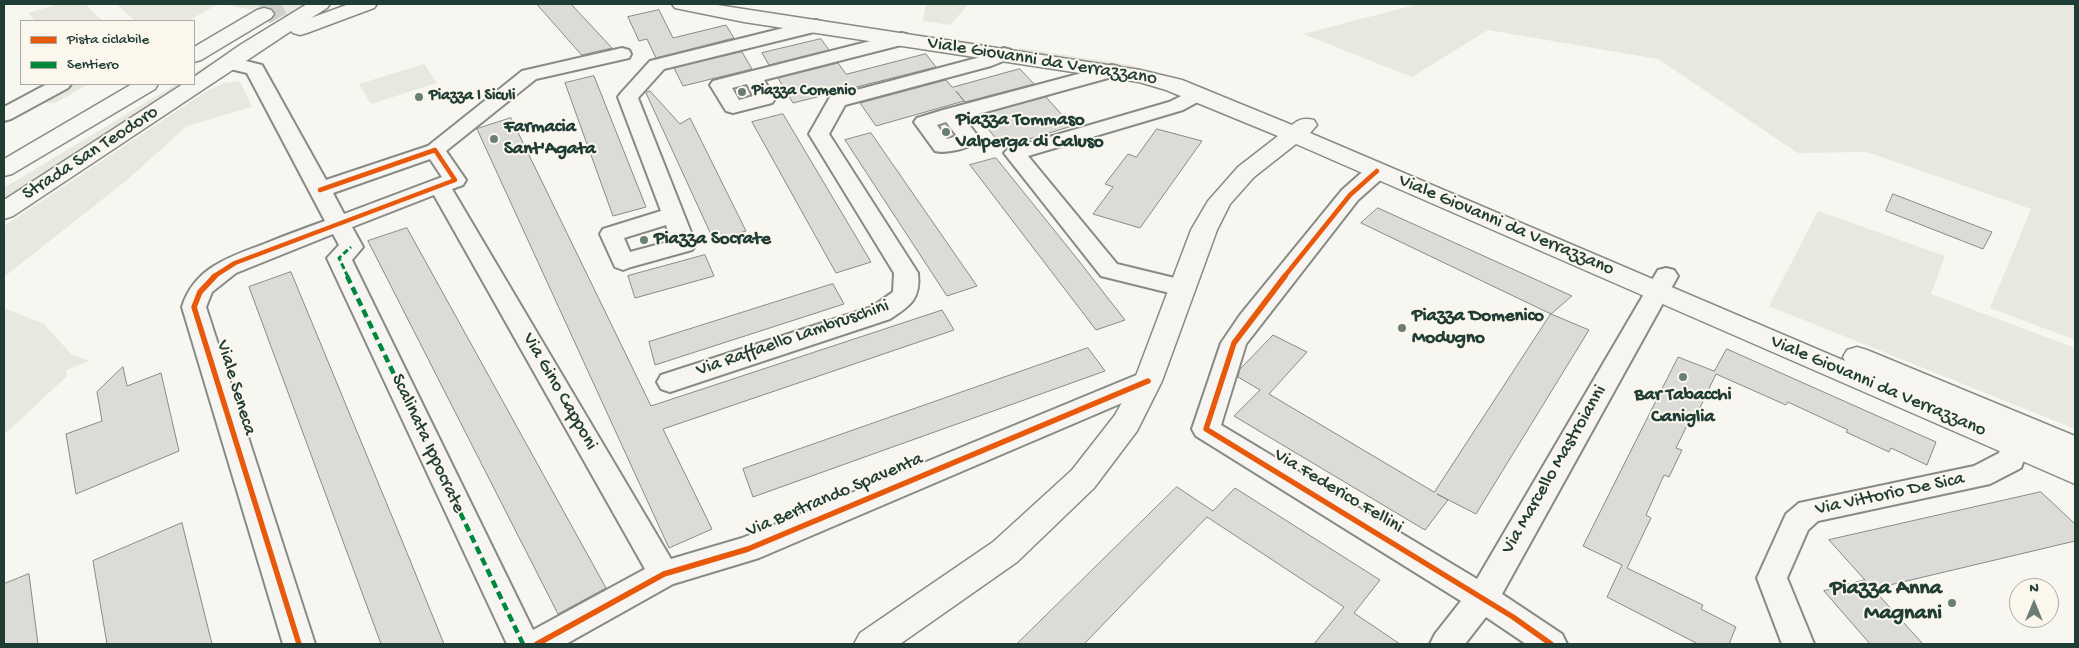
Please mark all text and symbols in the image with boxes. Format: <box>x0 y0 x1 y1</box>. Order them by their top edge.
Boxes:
legend <box>20 20 195 85</box>
text: Pista ciclabile <box>67 31 149 49</box>
street label: Viale Giovanni da Verrazzano <box>926 33 1158 91</box>
text: Sentiero <box>67 56 119 74</box>
place label: Piazza Comenio <box>752 82 856 102</box>
marker: Piazza Comenio <box>736 86 748 98</box>
place label: Piazza I Siculi <box>429 87 515 107</box>
marker: Piazza I Siculi <box>413 91 425 103</box>
street label: Strada San Teodoro <box>19 102 163 206</box>
place label: Piazza Tommaso Valperga di Caluso <box>956 110 1104 154</box>
place label: Farmacia Sant'Agata <box>504 117 596 161</box>
marker: Piazza Tommaso Valperga di Caluso <box>940 126 952 138</box>
marker: Farmacia Sant'Agata <box>488 133 500 145</box>
street label: Viale Giovanni da Verrazzano <box>1395 170 1617 282</box>
place label: Piazza Socrate <box>654 229 771 251</box>
marker: Piazza Socrate <box>638 234 650 246</box>
street label: Via Raffaello Lambruschini <box>694 295 892 383</box>
place label: Piazza Domenico Modugno <box>1412 306 1544 350</box>
marker: Piazza Domenico Modugno <box>1396 322 1408 334</box>
street label: Via Gino Capponi <box>516 329 602 455</box>
street label: Viale Giovanni da Verrazzano <box>1767 331 1989 443</box>
street label: Viale Seneca <box>210 338 260 438</box>
street label: Scalinata Ippocrate <box>385 371 469 517</box>
marker: Bar Tabacchi Caniglia <box>1677 371 1689 383</box>
street label: Via Marcello Mastroianni <box>1497 382 1613 558</box>
place label: Bar Tabacchi Caniglia <box>1634 385 1732 429</box>
street label: Via Federico Fellini <box>1269 444 1407 540</box>
street label: Via Bertrando Spaventa <box>743 448 927 544</box>
street label: Via Vittorio De Sica <box>1813 468 1967 522</box>
place label: Piazza Anna Magnani <box>1830 577 1942 628</box>
north arrow <box>2009 578 2059 628</box>
text: N <box>2029 580 2039 597</box>
marker: Piazza Anna Magnani <box>1946 597 1958 609</box>

